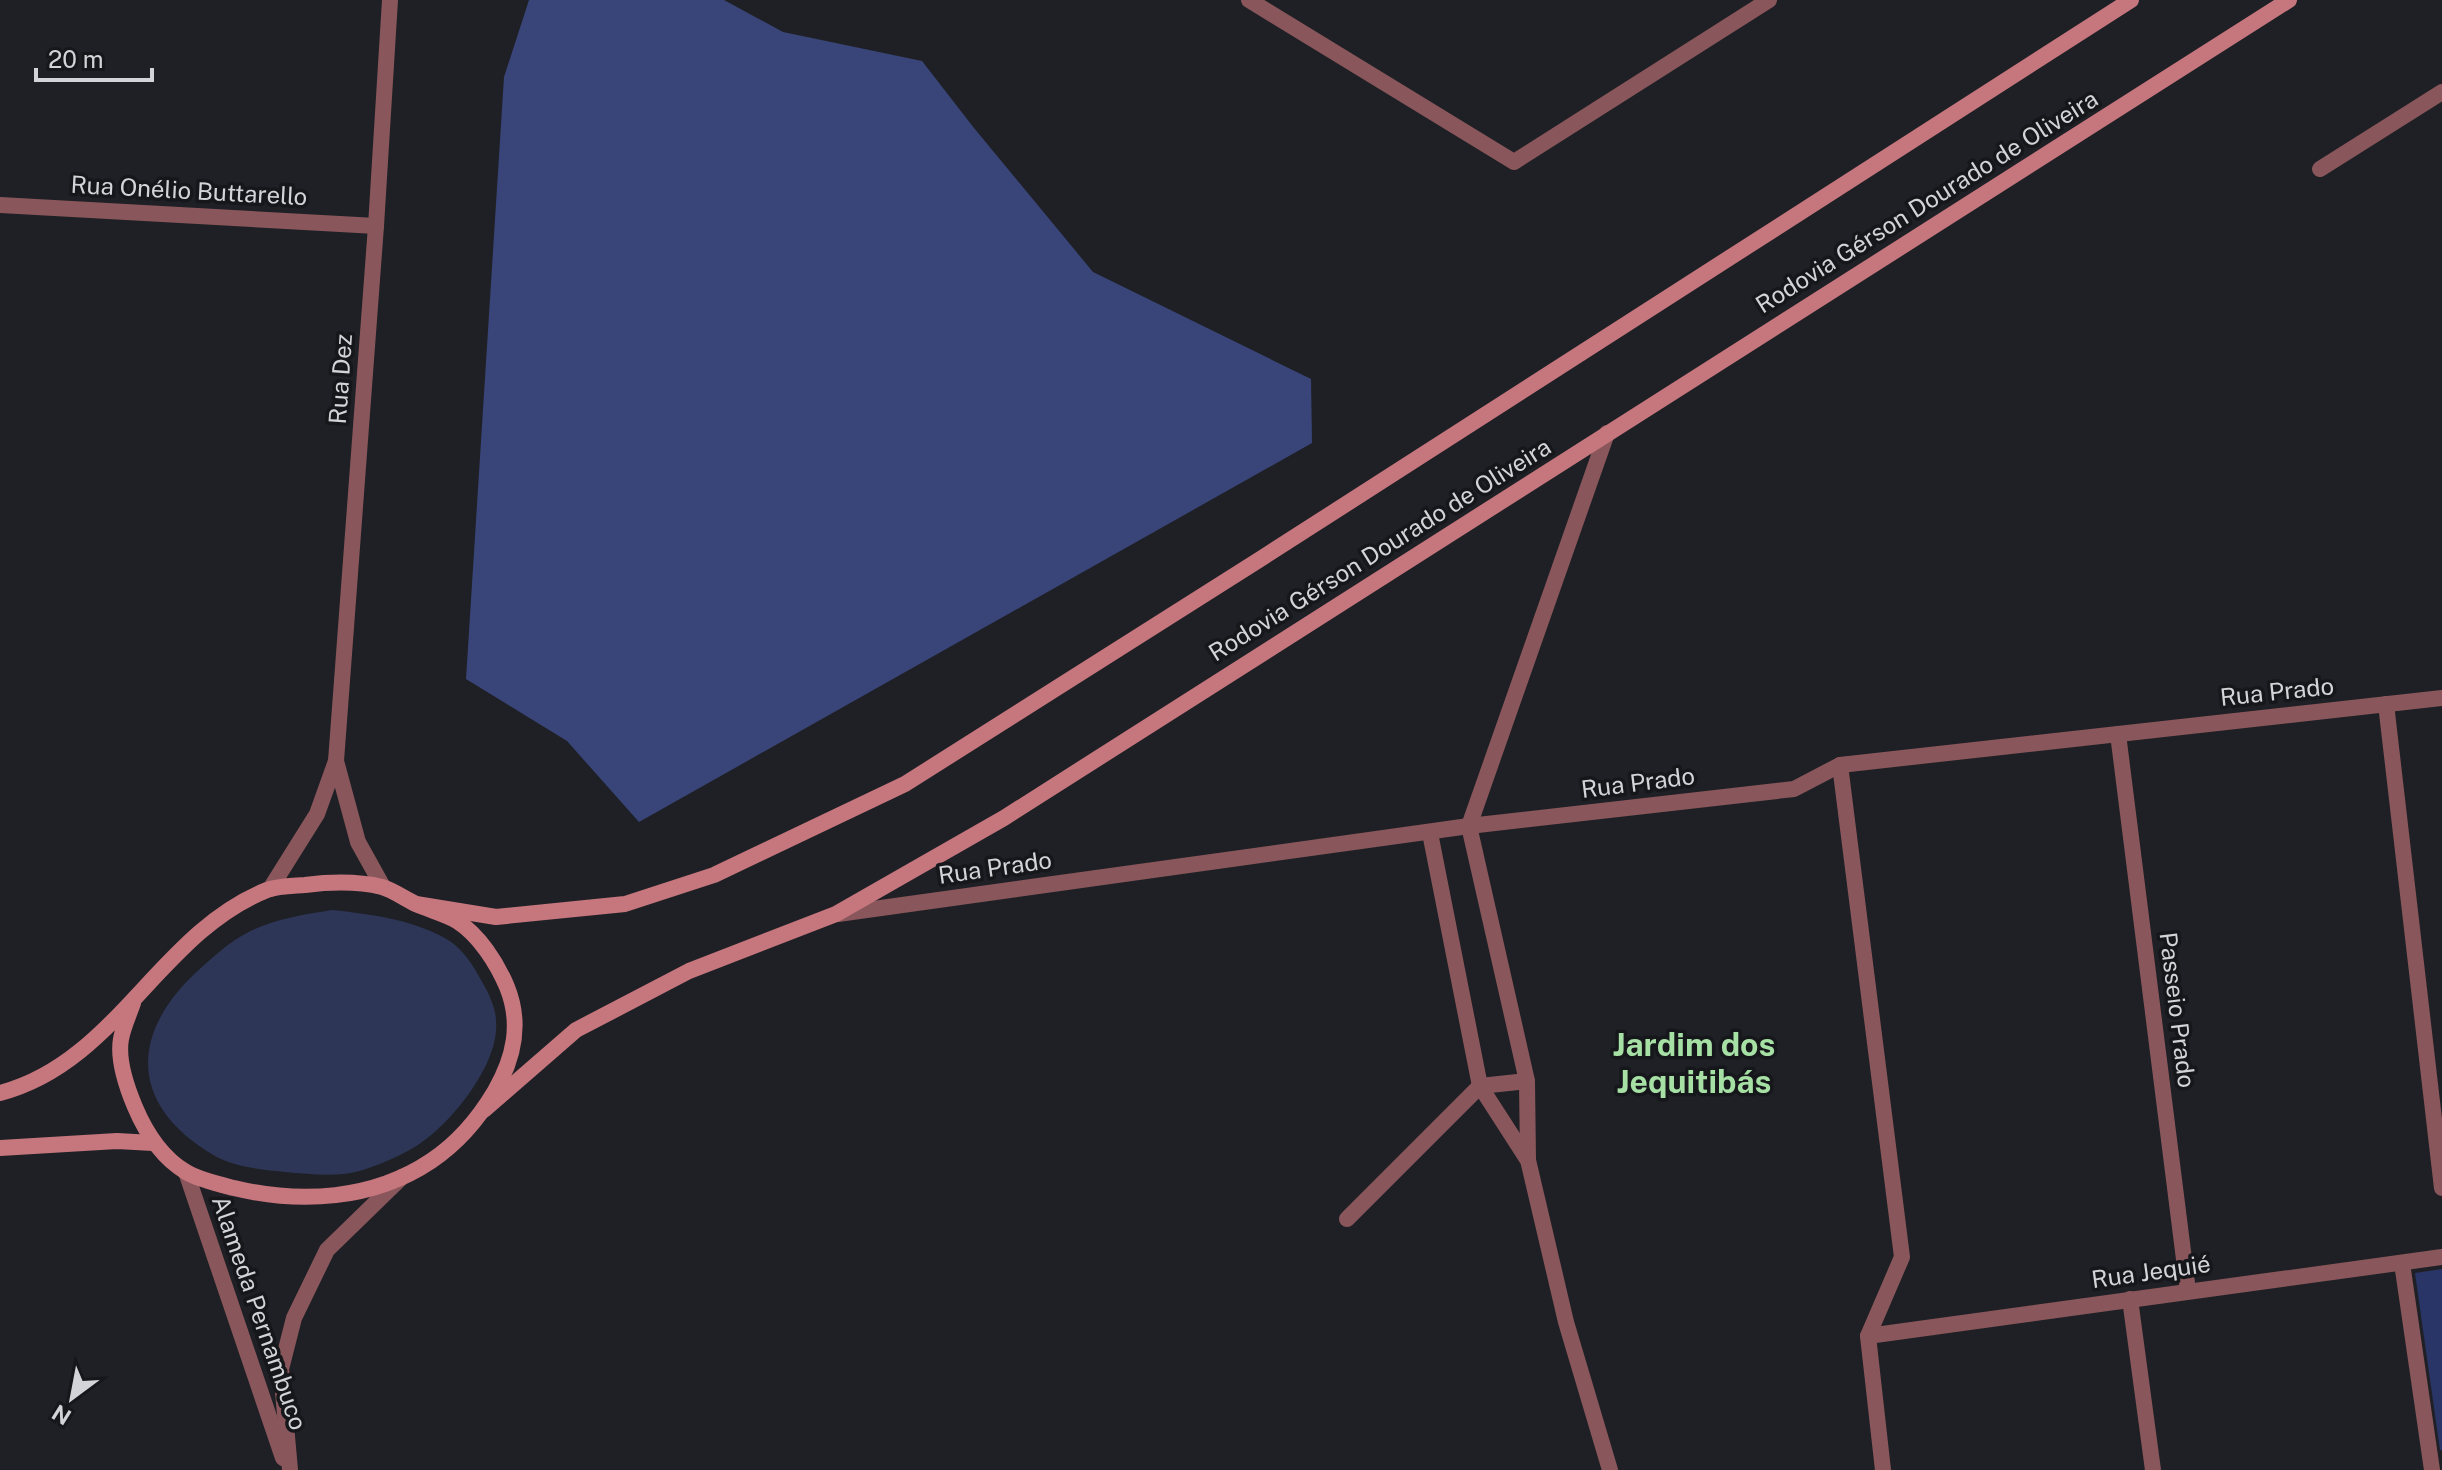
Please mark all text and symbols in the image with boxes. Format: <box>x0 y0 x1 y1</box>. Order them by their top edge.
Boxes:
scale bar <box>36 32 152 82</box>
text: 20 m <box>48 45 104 73</box>
street label: Rodovia Gérson Dourado de Oliveira <box>1750 84 2103 318</box>
street label: Rua Onélio Buttarello <box>70 170 308 210</box>
street label: Rua Dez <box>323 333 357 425</box>
street label: Rodovia Gérson Dourado de Oliveira <box>1203 432 1556 666</box>
street label: Rua Prado <box>2219 671 2335 711</box>
street label: Rua Prado <box>1579 761 1696 803</box>
street label: Rua Prado <box>936 845 1053 889</box>
street label: Passeio Prado <box>2155 930 2201 1089</box>
district label: Jardim dos Jequitibás <box>1613 1026 1775 1100</box>
street label: Alameda Pernambuco <box>207 1192 313 1433</box>
street label: Rua Jequié <box>2090 1249 2212 1293</box>
north arrow <box>32 1358 112 1438</box>
text: N <box>47 1399 76 1431</box>

